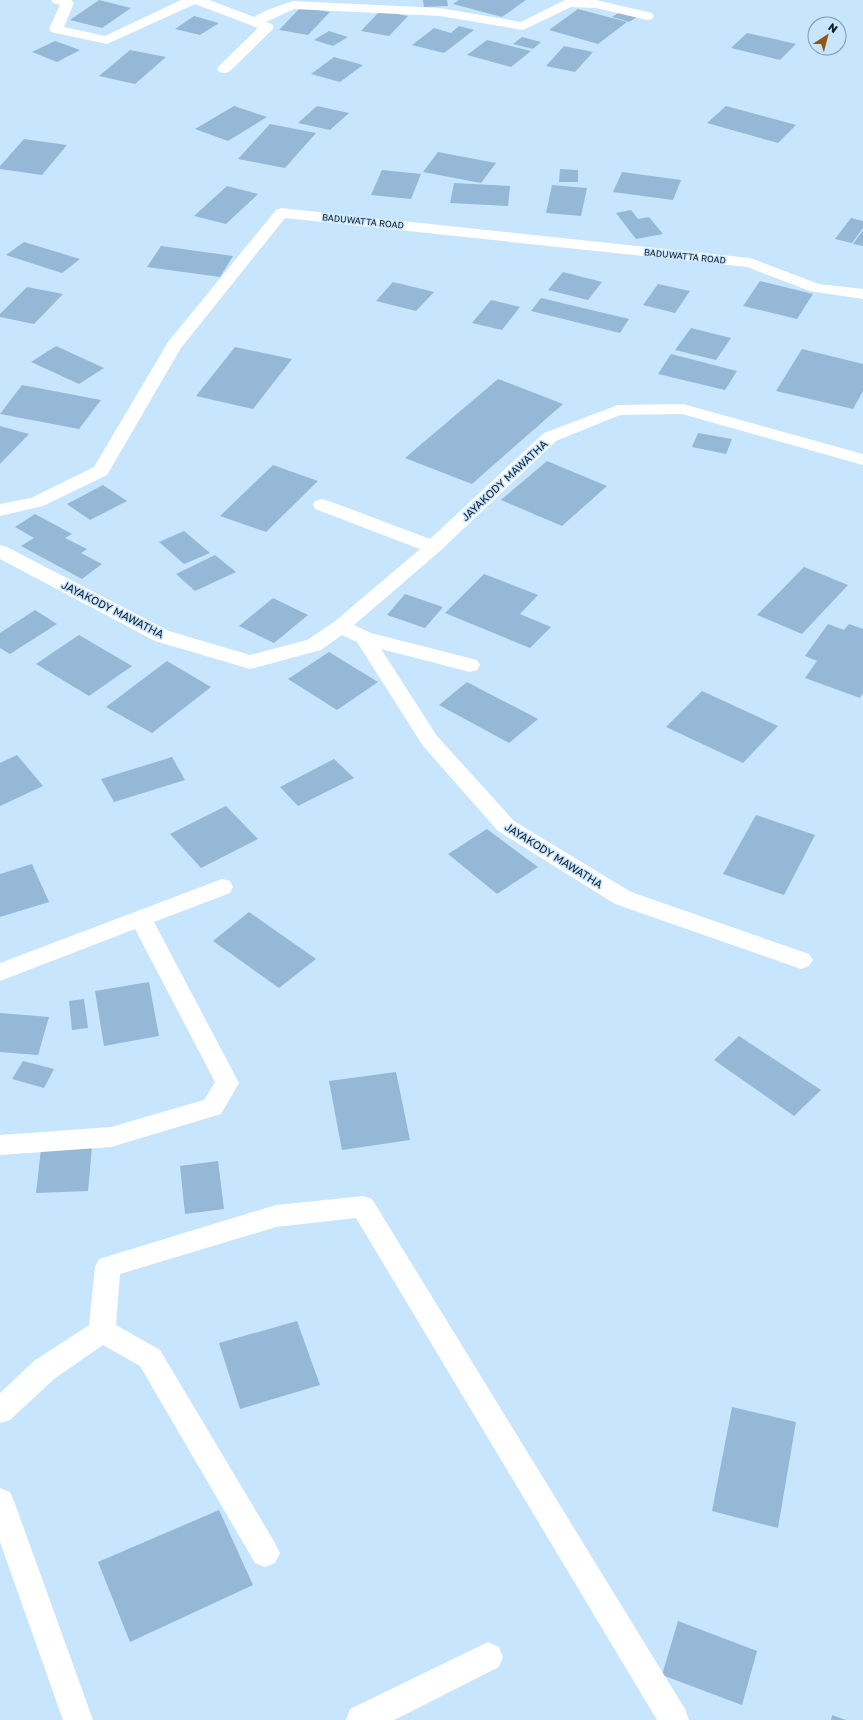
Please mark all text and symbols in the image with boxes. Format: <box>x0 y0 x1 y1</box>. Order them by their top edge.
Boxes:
north arrow <box>807 16 847 56</box>
text: N <box>826 20 840 35</box>
street label: BADUWATTA ROAD <box>322 211 404 231</box>
street label: BADUWATTA ROAD <box>644 246 726 266</box>
street label: JAYAKODY MAWATHA <box>458 436 550 523</box>
street label: JAYAKODY MAWATHA <box>60 578 167 641</box>
street label: JAYAKODY MAWATHA <box>503 820 606 891</box>

